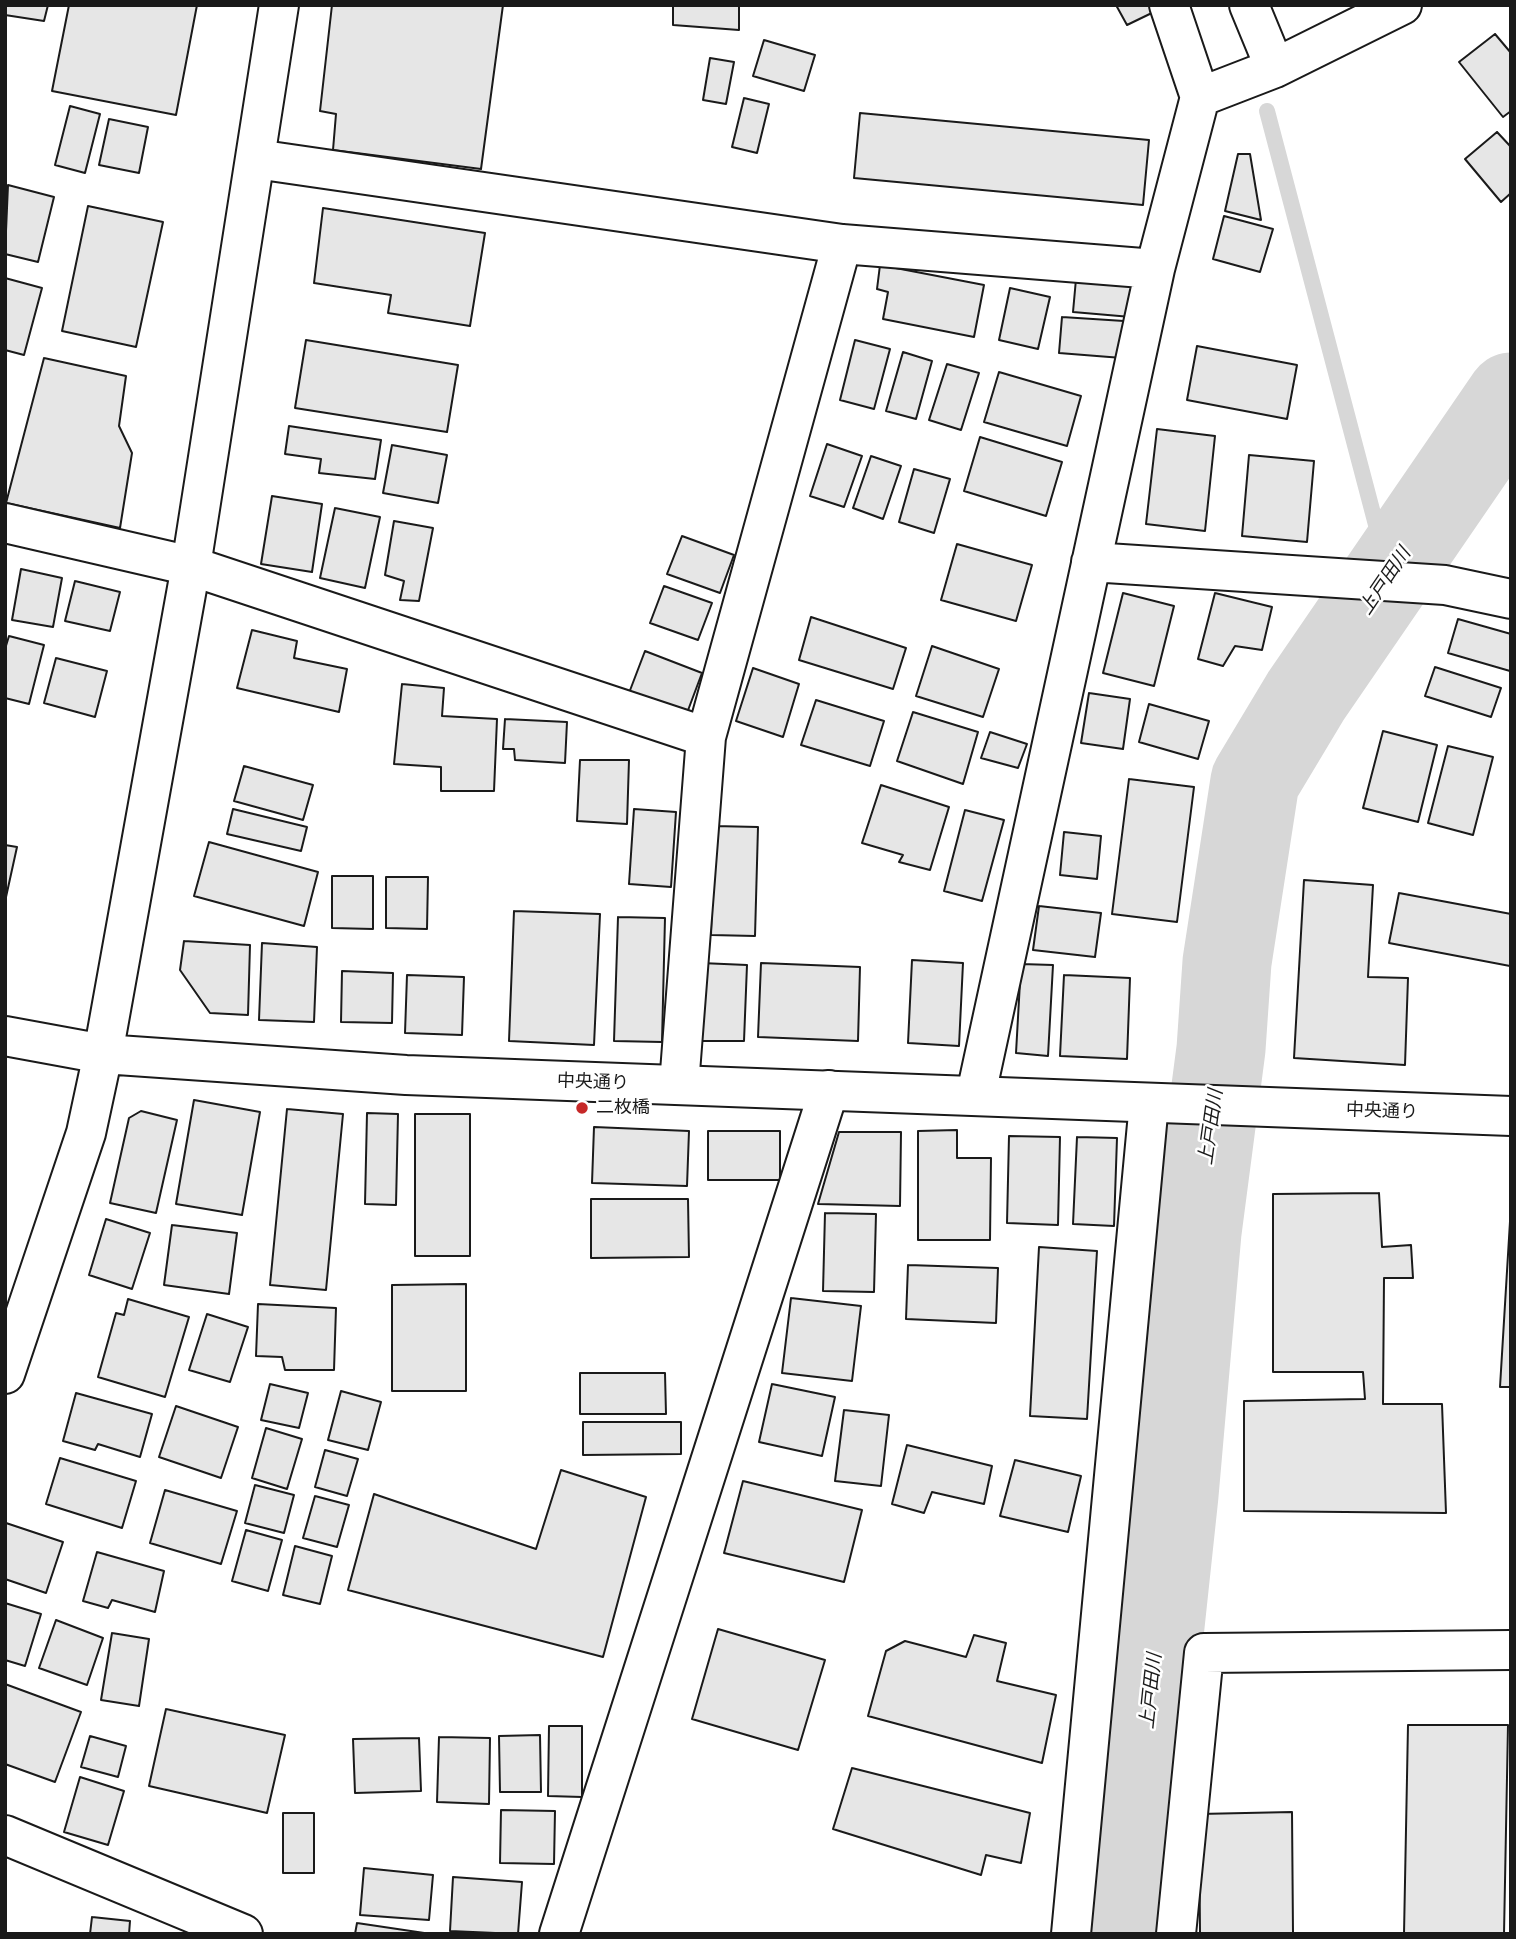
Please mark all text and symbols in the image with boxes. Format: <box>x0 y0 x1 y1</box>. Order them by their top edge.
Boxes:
water label: 上戸田川 <box>1354 543 1416 619</box>
street label: 中央通り <box>557 1070 629 1094</box>
water label: 上戸田川 <box>1194 1088 1228 1166</box>
place label: 二枚橋 <box>596 1097 650 1119</box>
street label: 中央通り <box>1346 1099 1418 1123</box>
marker: 二枚橋 <box>574 1100 590 1116</box>
water label: 上戸田川 <box>1136 1652 1166 1730</box>

